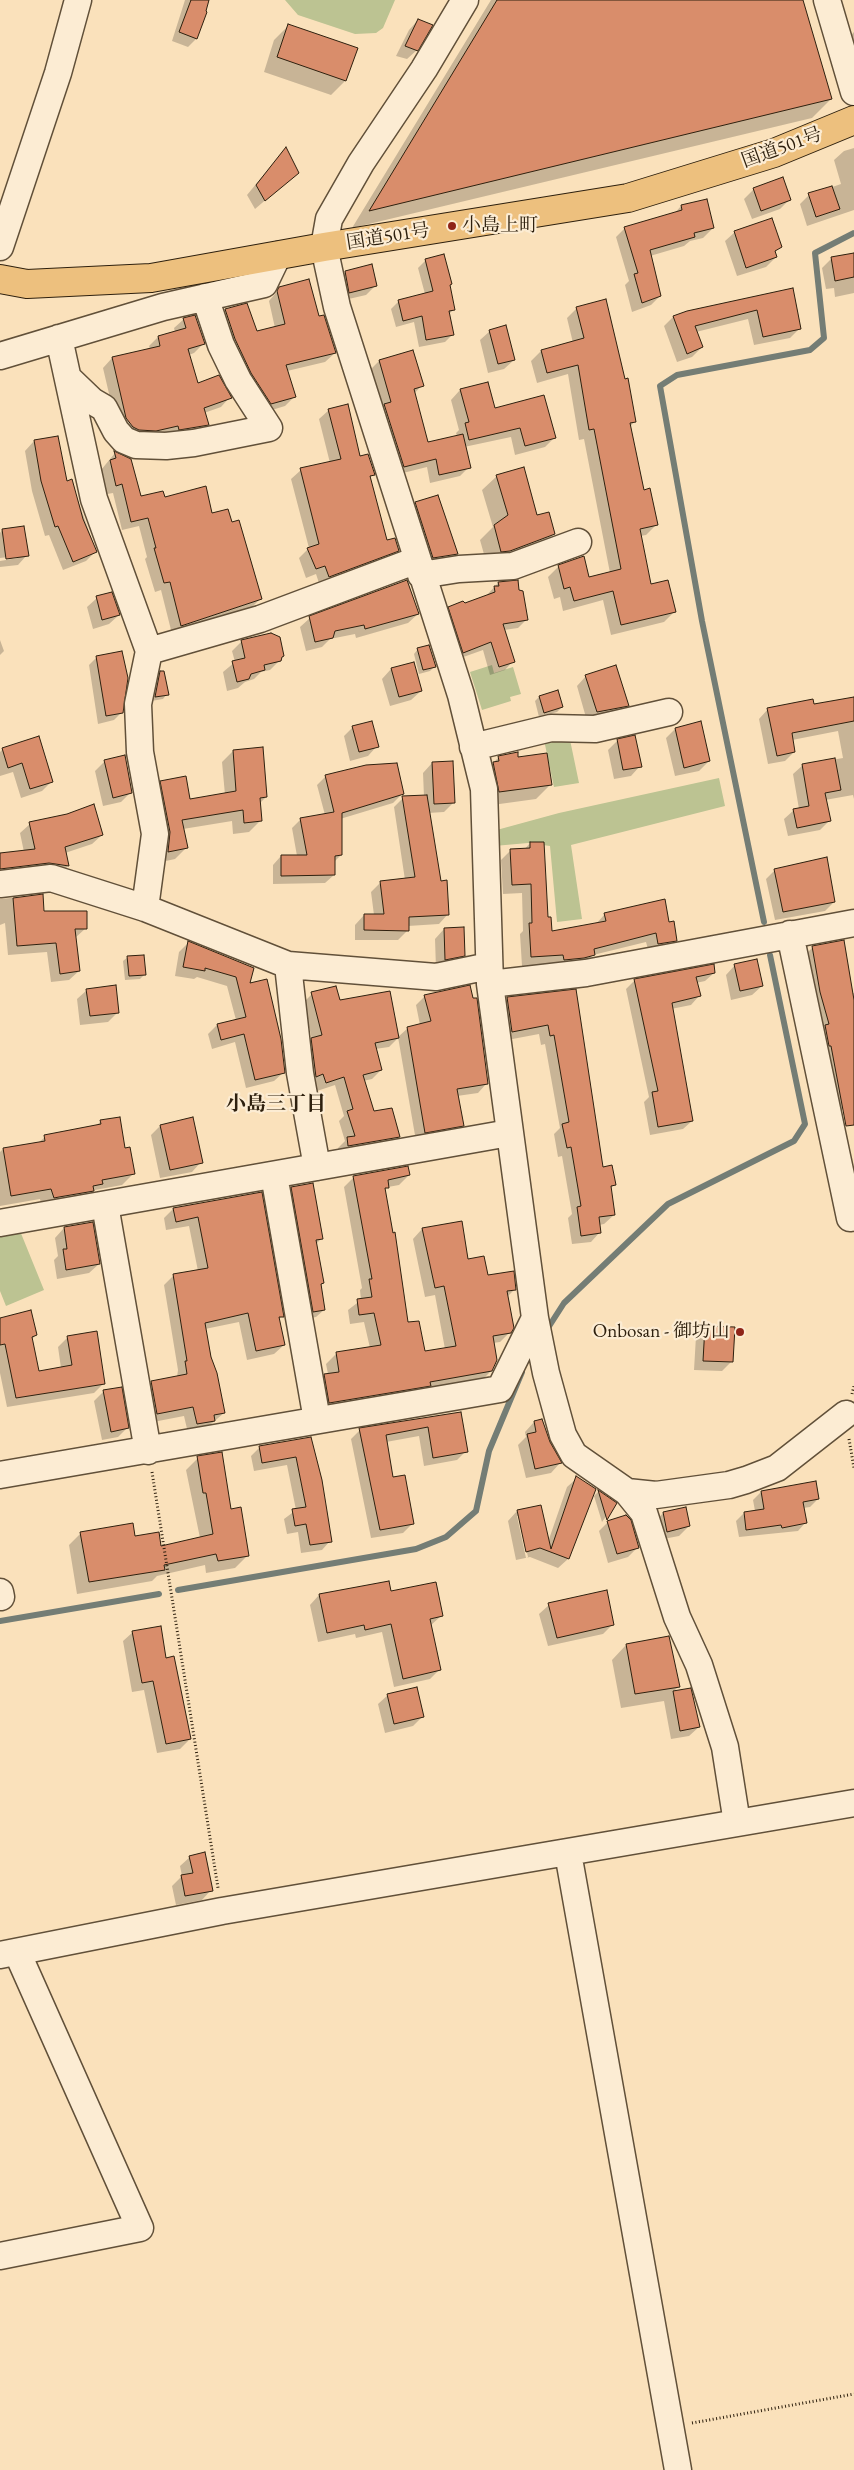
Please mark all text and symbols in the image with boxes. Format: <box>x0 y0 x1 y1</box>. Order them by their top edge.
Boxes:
street label: 国道501号 <box>738 123 826 173</box>
place label: 小島上町 <box>462 215 538 237</box>
street label: 国道501号 <box>345 219 431 255</box>
marker: 小島上町 <box>446 220 458 232</box>
district label: 小島三丁目 <box>226 1093 326 1117</box>
place label: Onbosan - 御坊山 <box>593 1321 730 1343</box>
marker: Onbosan - 御坊山 <box>734 1326 746 1338</box>

